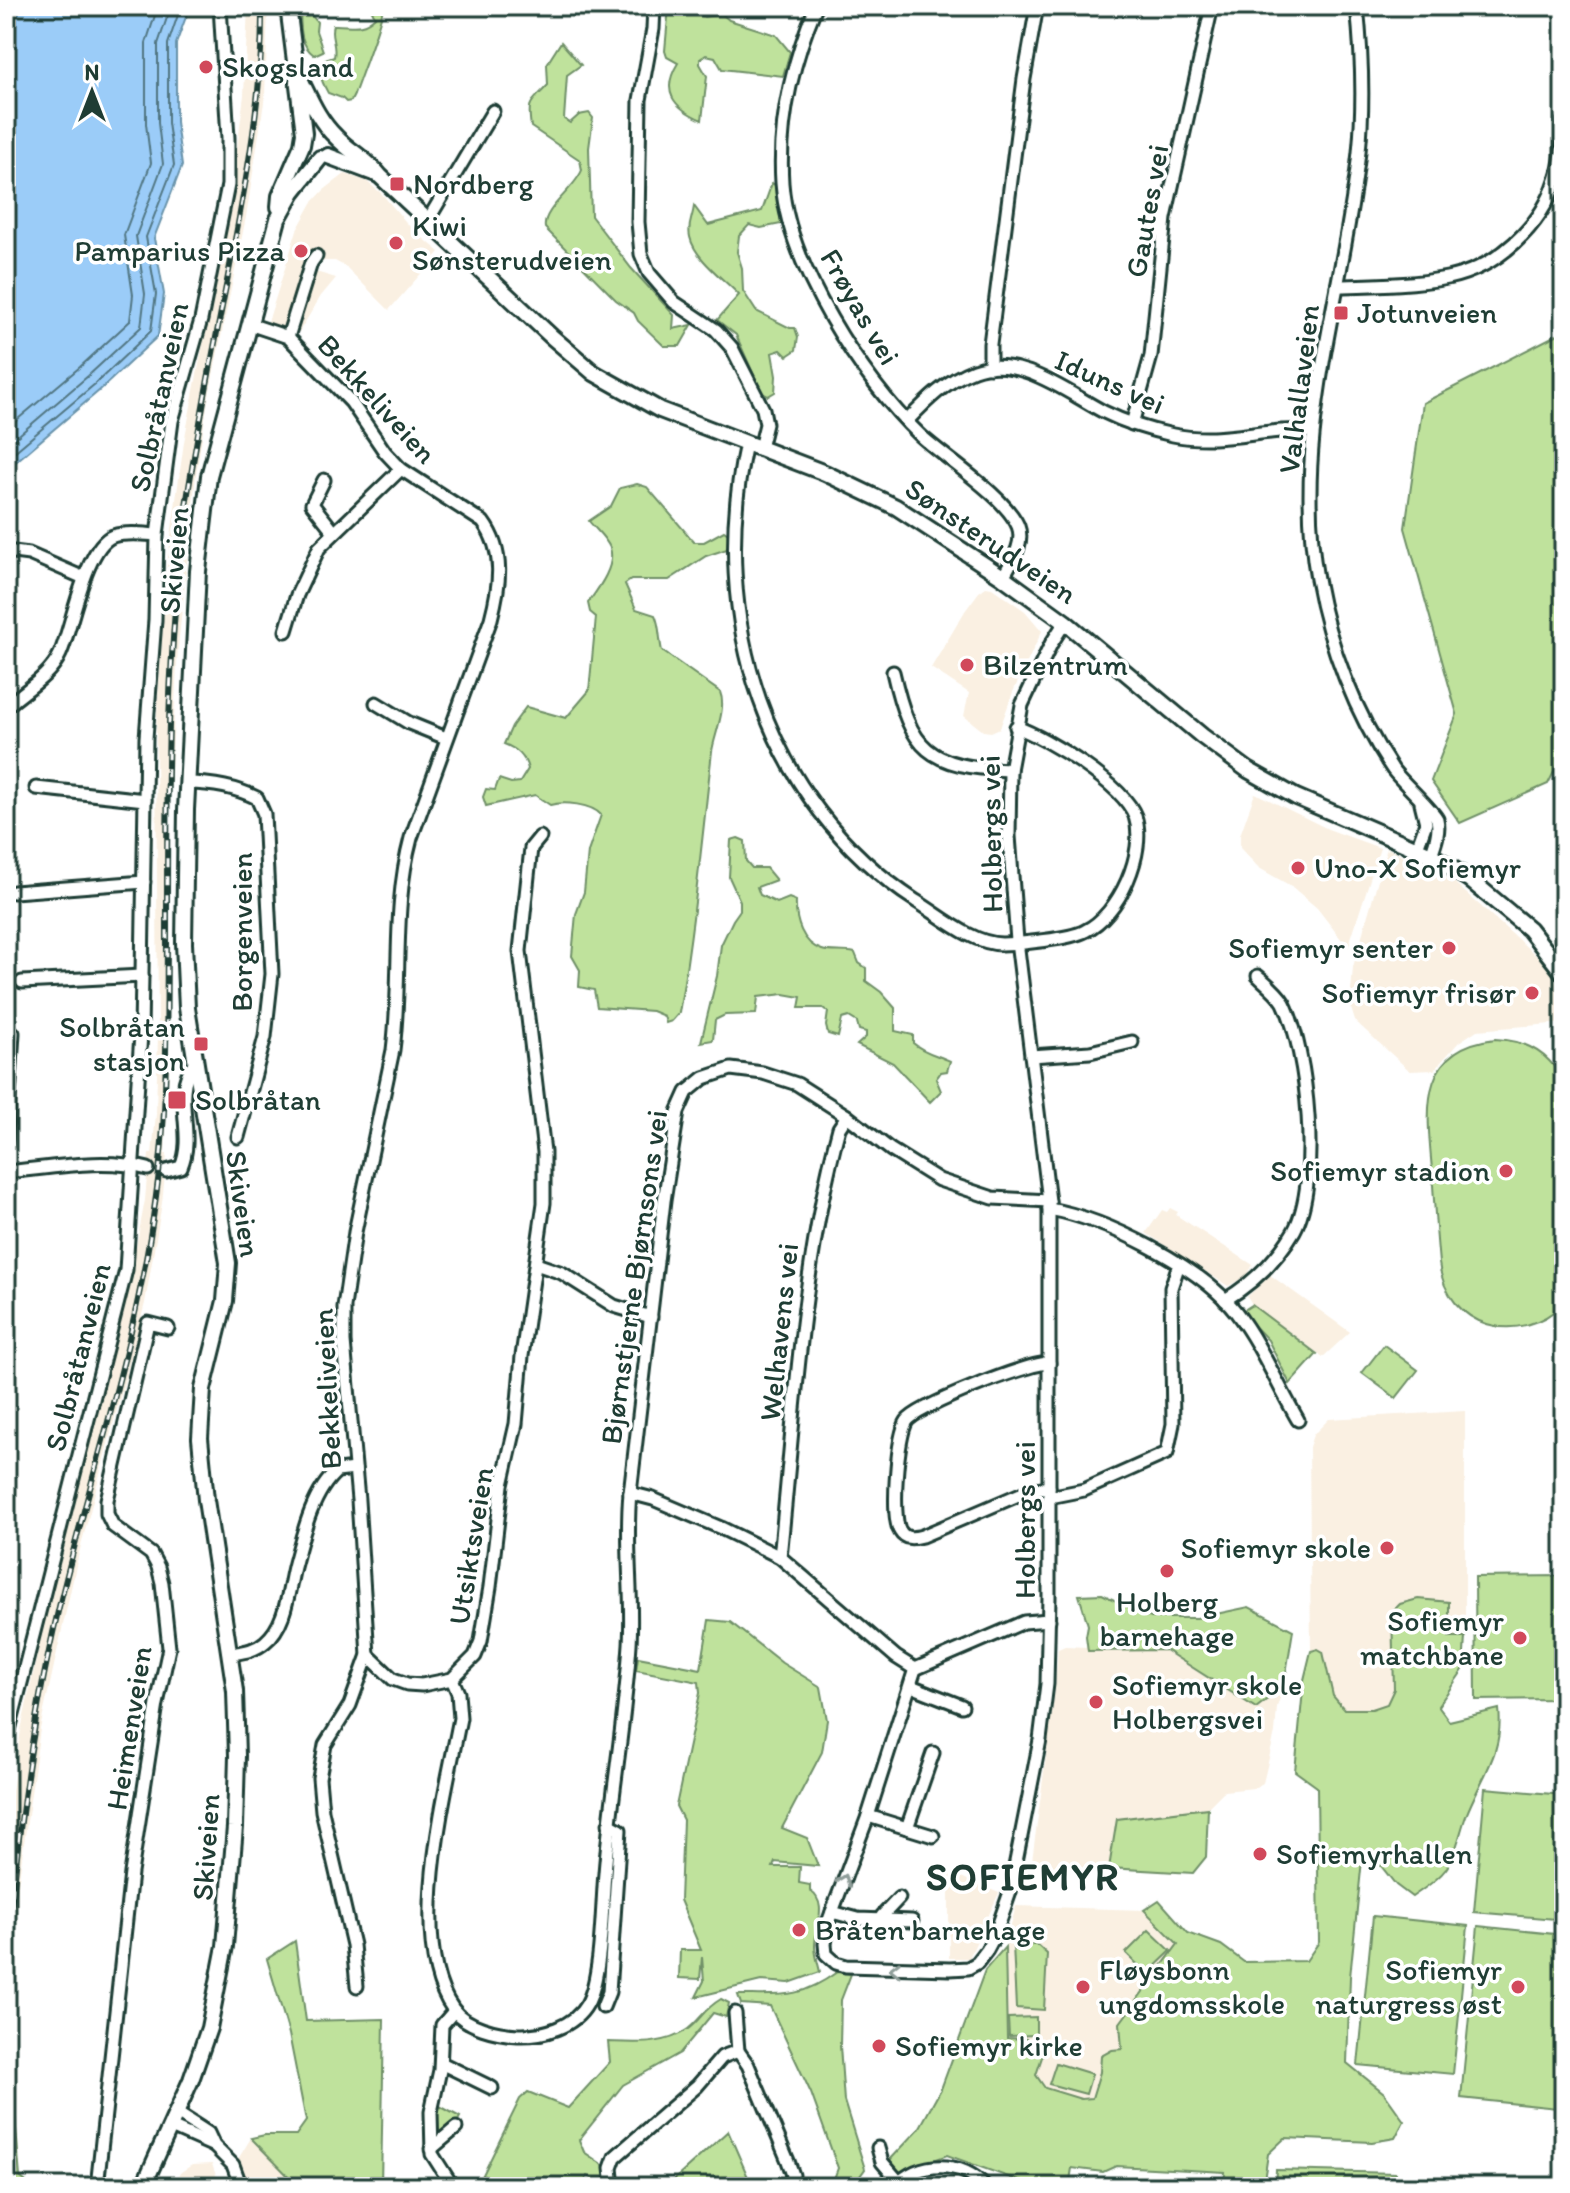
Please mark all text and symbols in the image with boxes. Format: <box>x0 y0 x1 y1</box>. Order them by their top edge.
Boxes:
place label: Skogsland <box>222 48 354 85</box>
north arrow <box>52 52 132 132</box>
marker: Skogsland <box>197 58 215 76</box>
text: N <box>85 59 99 86</box>
street label: Gautes vei <box>1117 142 1176 280</box>
place label: Nordberg <box>413 165 534 202</box>
marker: Nordberg <box>388 175 406 193</box>
place label: Kiwi Sønsterudveien <box>412 207 612 278</box>
place label: Pamparius Pizza <box>74 232 285 269</box>
marker: Kiwi Sønsterudveien <box>387 234 405 252</box>
marker: Pamparius Pizza <box>292 242 310 260</box>
street label: Frøyas vei <box>812 242 908 371</box>
place label: Jotunveien <box>1357 294 1497 331</box>
street label: Solbråtanveien <box>120 299 197 495</box>
street label: Valhallaveien <box>1270 302 1327 476</box>
marker: Jotunveien <box>1332 304 1350 322</box>
street label: Bekkeliveien <box>310 326 445 471</box>
street label: Iduns vei <box>1050 341 1171 422</box>
street label: Sønsterudveien <box>898 469 1084 612</box>
street label: Skiveien <box>150 505 197 615</box>
place label: Bilzentrum <box>983 646 1128 683</box>
marker: Bilzentrum <box>958 656 976 674</box>
street label: Holbergs vei <box>971 755 1010 913</box>
place label: Uno-X Sofiemyr <box>1314 849 1521 886</box>
street label: Borgenveien <box>223 852 260 1012</box>
marker: Uno-X Sofiemyr <box>1289 859 1307 877</box>
place label: Sofiemyr senter <box>1228 929 1433 966</box>
marker: Sofiemyr senter <box>1440 939 1458 957</box>
place label: Sofiemyr frisør <box>1321 974 1516 1011</box>
marker: Sofiemyr frisør <box>1523 984 1541 1002</box>
place label: Solbråtan stasjon <box>59 1008 185 1079</box>
marker: Solbråtan stasjon <box>192 1035 210 1053</box>
place label: Solbråtan <box>195 1081 321 1118</box>
marker: Solbråtan <box>166 1089 188 1111</box>
street label: Bjørnstjerne Bjørnsons vei <box>592 1107 675 1447</box>
street label: Skiveien <box>218 1148 269 1260</box>
place label: Sofiemyr stadion <box>1270 1152 1490 1189</box>
marker: Sofiemyr stadion <box>1497 1162 1515 1180</box>
street label: Welhavens vei <box>751 1241 806 1423</box>
street label: Solbråtanveien <box>36 1259 119 1455</box>
street label: Bekkeliveien <box>304 1308 349 1470</box>
street label: Holbergs vei <box>1006 1441 1043 1599</box>
street label: Utsiktsveien <box>440 1464 501 1628</box>
place label: Sofiemyr skole <box>1181 1529 1371 1566</box>
marker: Sofiemyr skole <box>1378 1539 1396 1557</box>
marker: Holberg barnehage <box>1158 1562 1176 1580</box>
place label: Holberg barnehage <box>1099 1583 1235 1654</box>
place label: Sofiemyr matchbane <box>1360 1602 1504 1673</box>
marker: Sofiemyr matchbane <box>1511 1629 1529 1647</box>
street label: Heimenveien <box>97 1643 160 1813</box>
place label: Sofiemyr skole Holbergsvei <box>1112 1666 1302 1737</box>
marker: Sofiemyr skole Holbergsvei <box>1087 1693 1105 1711</box>
street label: Skiveien <box>183 1792 228 1902</box>
place label: Sofiemyrhallen <box>1276 1835 1473 1872</box>
marker: Sofiemyrhallen <box>1251 1845 1269 1863</box>
district label: SOFIEMYR <box>926 1854 1120 1900</box>
one-way arrow <box>834 1873 851 1887</box>
place label: Bråten barnehage <box>815 1911 1046 1948</box>
marker: Bråten barnehage <box>790 1921 808 1939</box>
place label: Fløysbonn ungdomsskole <box>1099 1951 1285 2022</box>
place label: Sofiemyr naturgress øst <box>1315 1951 1502 2022</box>
one-way arrow <box>888 1960 901 1977</box>
marker: Fløysbonn ungdomsskole <box>1074 1978 1092 1996</box>
marker: Sofiemyr naturgress øst <box>1509 1978 1527 1996</box>
place label: Sofiemyr kirke <box>895 2027 1083 2064</box>
marker: Sofiemyr kirke <box>870 2037 888 2055</box>

